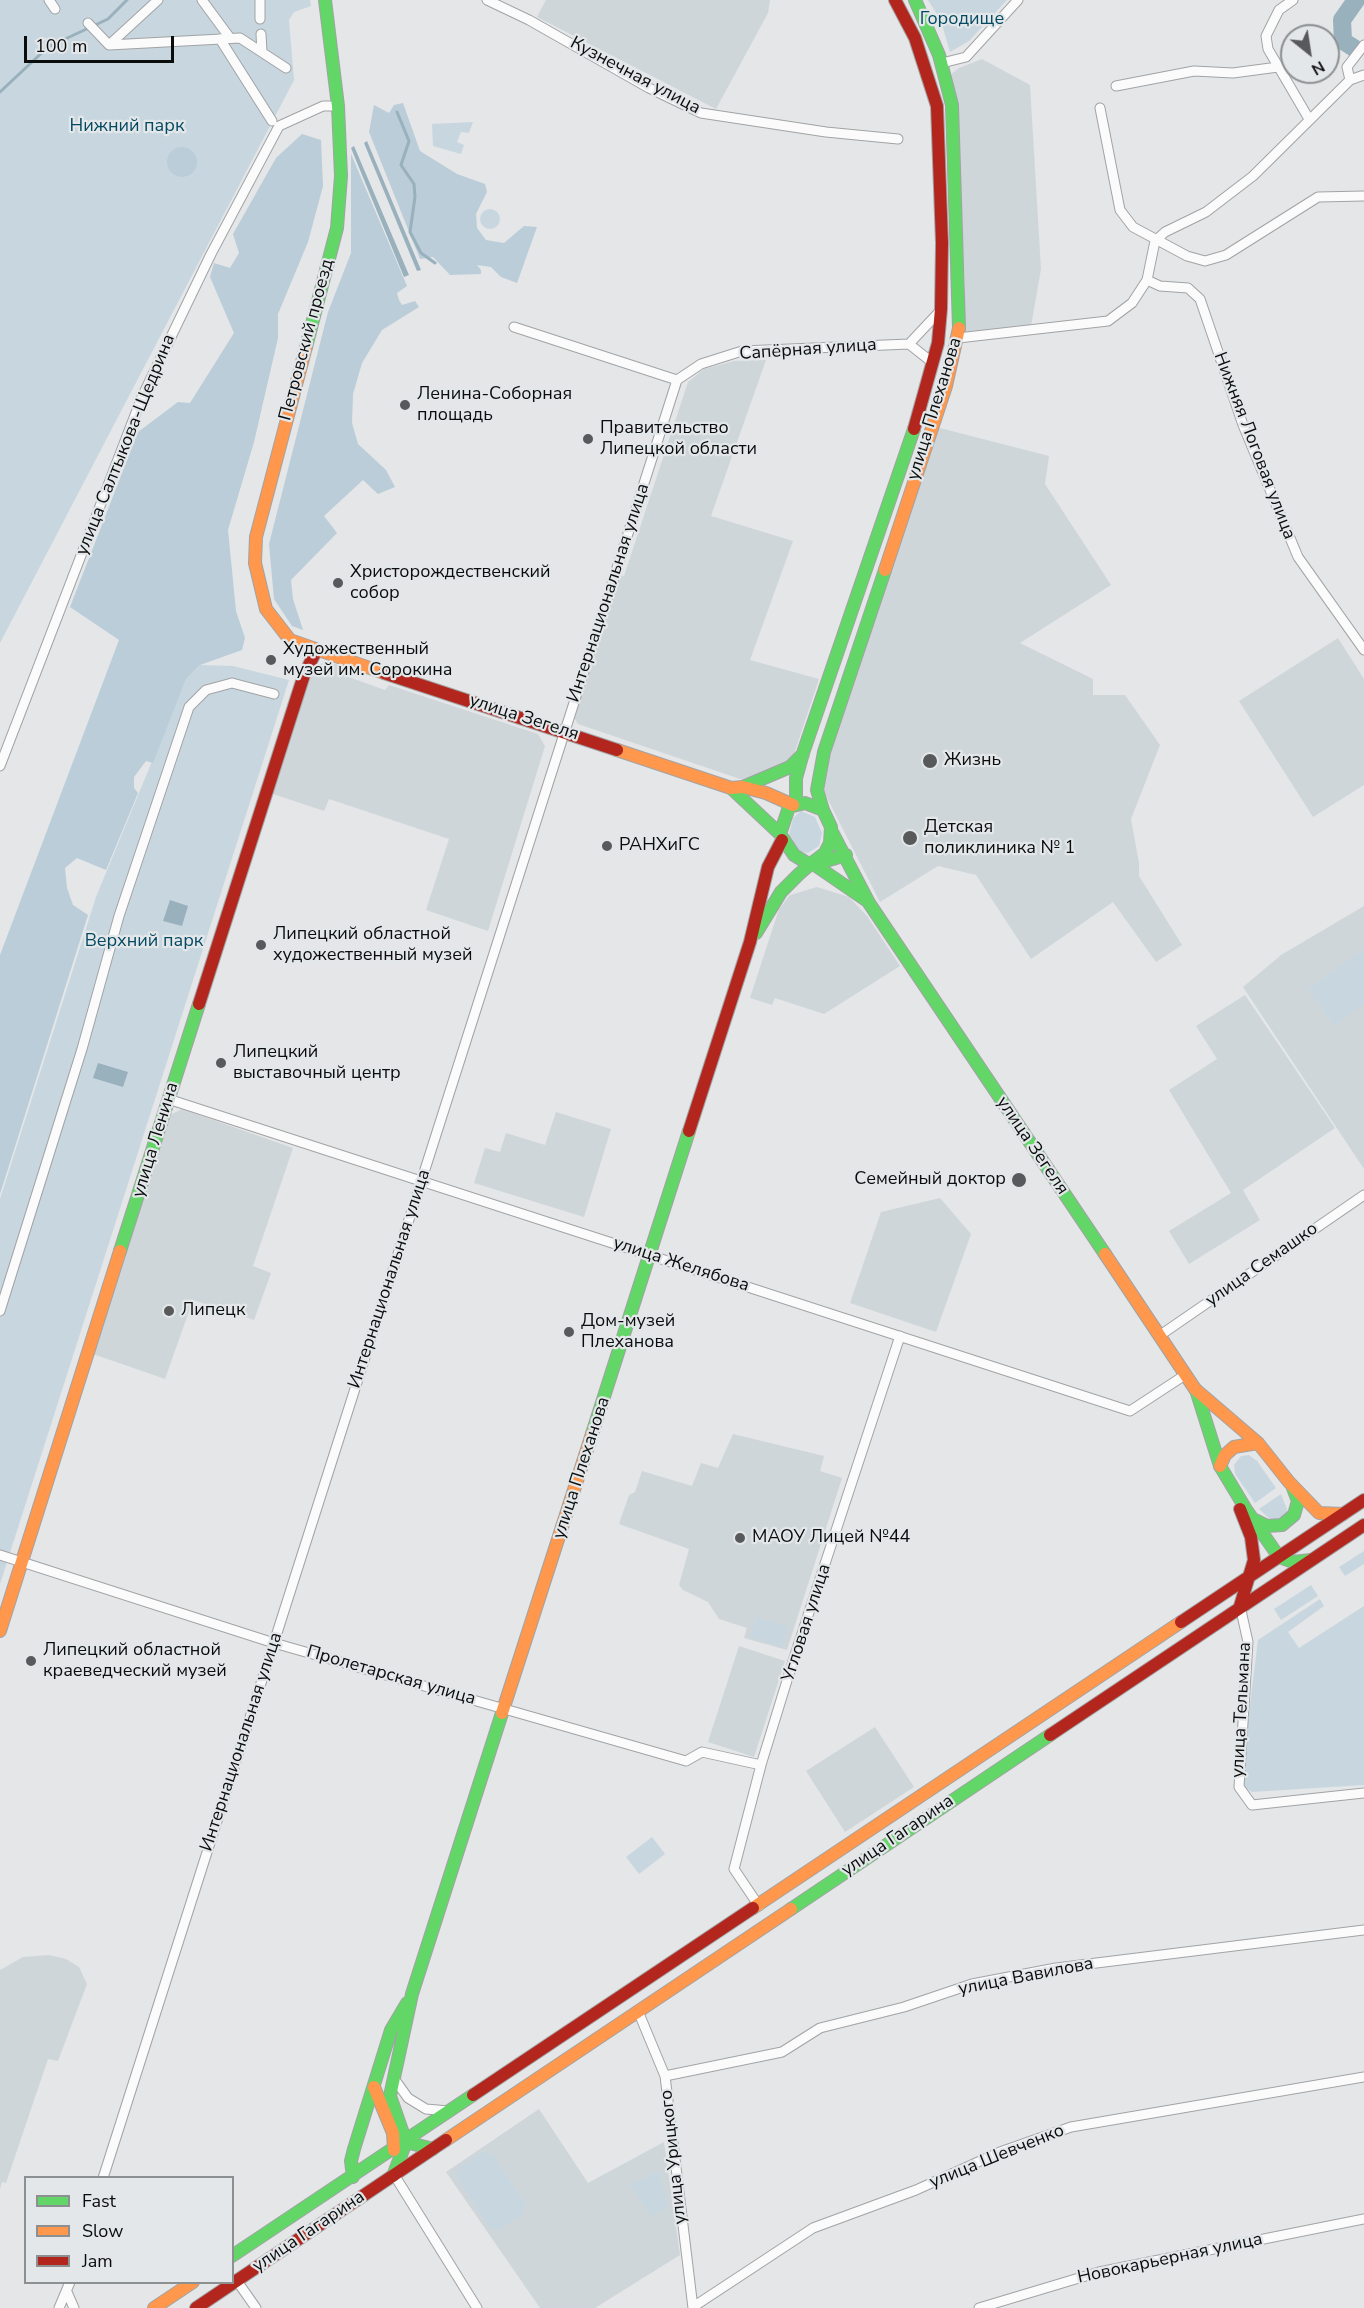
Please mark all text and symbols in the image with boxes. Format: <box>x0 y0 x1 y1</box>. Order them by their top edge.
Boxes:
park label: Городище <box>920 9 1004 31</box>
scale bar <box>27 24 177 62</box>
north arrow <box>1280 24 1340 84</box>
street label: Кузнечная улица <box>566 33 704 119</box>
text: 100 m <box>35 34 87 58</box>
text: N <box>1307 55 1329 80</box>
park label: Нижний парк <box>70 116 184 138</box>
street label: Петровский проезд <box>275 257 339 423</box>
street label: улица Салтыкова-Щедрина <box>72 331 180 559</box>
street label: Сапёрная улица <box>739 334 877 366</box>
street label: улица Плеханова <box>903 335 967 483</box>
street label: Нижняя Логовая улица <box>1208 349 1300 543</box>
place label: Ленина-Соборная площадь <box>417 384 572 426</box>
marker: Ленина-Соборная площадь <box>398 398 412 412</box>
place label: Правительство Липецкой области <box>600 418 757 460</box>
marker: Правительство Липецкой области <box>581 432 595 446</box>
street label: Интернациональная улица <box>563 481 655 705</box>
place label: Христорождественский собор <box>350 562 551 604</box>
marker: Христорождественский собор <box>331 576 345 590</box>
place label: Художественный музей им. Сорокина <box>283 639 452 682</box>
marker: Художественный музей им. Сорокина <box>264 653 278 667</box>
street label: улица Зегеля <box>467 690 581 746</box>
place label: Жизнь <box>944 750 1001 772</box>
marker: Жизнь <box>921 752 939 770</box>
place label: Детская поликлиника № 1 <box>924 817 1075 860</box>
marker: Детская поликлиника № 1 <box>901 829 919 847</box>
place label: РАНХиГС <box>619 835 700 857</box>
marker: РАНХиГС <box>600 839 614 853</box>
place label: Липецкий областной художественный музей <box>273 924 472 966</box>
park label: Верхний парк <box>85 931 203 953</box>
marker: Липецкий областной художественный музей <box>254 938 268 952</box>
place label: Липецкий выставочный центр <box>233 1042 401 1084</box>
marker: Липецкий выставочный центр <box>214 1056 228 1070</box>
street label: улица Ленина <box>128 1080 184 1200</box>
street label: улица Зегеля <box>991 1093 1073 1199</box>
street label: Интернациональная улица <box>344 1167 436 1391</box>
place label: Семейный доктор <box>854 1169 1006 1191</box>
marker: Семейный доктор <box>1010 1171 1028 1189</box>
street label: улица Семашко <box>1202 1218 1322 1312</box>
street label: улица Желябова <box>610 1233 752 1297</box>
place label: Липецк <box>181 1300 245 1322</box>
marker: Липецк <box>162 1304 176 1318</box>
place label: Дом-музей Плеханова <box>581 1311 675 1354</box>
marker: Дом-музей Плеханова <box>562 1325 576 1339</box>
street label: улица Плеханова <box>549 1394 615 1542</box>
place label: МАОУ Лицей №44 <box>752 1527 910 1549</box>
marker: МАОУ Лицей №44 <box>733 1531 747 1545</box>
street label: Угловая улица <box>778 1561 836 1685</box>
street label: Интернациональная улица <box>196 1630 288 1854</box>
place label: Липецкий областной краеведческий музей <box>43 1640 227 1682</box>
street label: Пролетарская улица <box>304 1642 478 1710</box>
street label: улица Тельмана <box>1228 1642 1256 1778</box>
marker: Липецкий областной краеведческий музей <box>24 1654 38 1668</box>
street label: улица Гагарина <box>838 1790 958 1882</box>
street label: улица Вавилова <box>957 1953 1095 2001</box>
street label: улица Урицкого <box>656 2089 692 2225</box>
street label: улица Шевченко <box>927 2120 1067 2194</box>
legend <box>24 2176 234 2284</box>
street label: улица Гагарина <box>249 2186 369 2278</box>
text: Fast <box>82 2189 116 2213</box>
text: Slow <box>82 2219 123 2243</box>
street label: Новокарьерная улица <box>1075 2229 1265 2289</box>
text: Jam <box>82 2249 113 2273</box>

